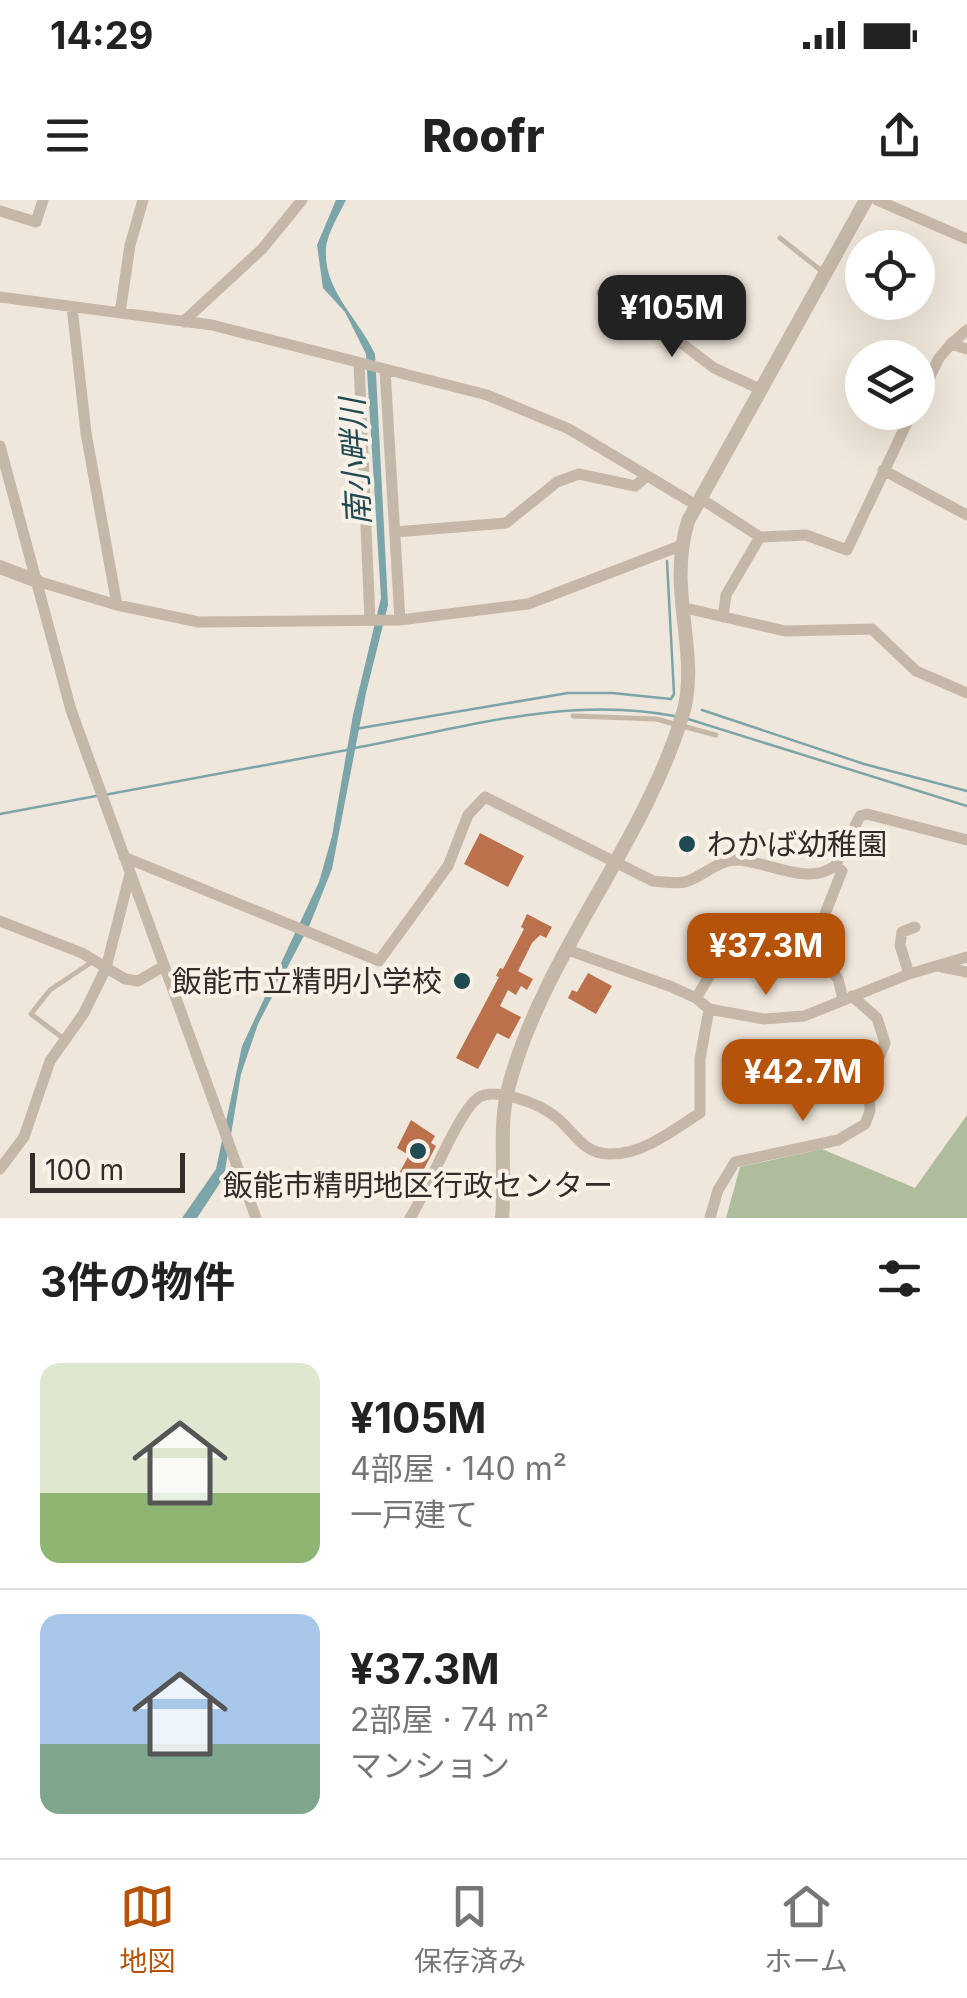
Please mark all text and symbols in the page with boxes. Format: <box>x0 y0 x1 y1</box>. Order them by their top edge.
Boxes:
text: 14:29 <box>50 12 153 58</box>
icon: menu <box>40 108 95 163</box>
text: Roofr <box>422 108 545 163</box>
icon: share <box>872 108 927 163</box>
map controls <box>845 230 935 430</box>
button: locate <box>845 230 935 320</box>
pin: ¥105M <box>602 275 742 360</box>
text: ¥105M <box>620 288 724 327</box>
button: layers <box>845 340 935 430</box>
water label: 南小畔川 <box>332 394 378 527</box>
place label: わかば幼稚園 <box>707 826 887 862</box>
marker: わかば幼稚園 <box>676 833 698 855</box>
pin: ¥37.3M <box>685 913 847 998</box>
text: ¥37.3M <box>709 926 823 965</box>
place label: 飯能市立精明小学校 <box>172 963 442 999</box>
marker: 飯能市立精明小学校 <box>451 970 473 992</box>
pin: ¥42.7M <box>722 1039 884 1124</box>
text: ¥42.7M <box>744 1052 862 1091</box>
marker: 飯能市精明地区行政センター <box>407 1140 429 1162</box>
scale bar <box>30 1148 185 1193</box>
text: 100 m <box>45 1153 124 1187</box>
place label: 飯能市精明地区行政センター <box>223 1167 613 1203</box>
icon: filters <box>872 1251 927 1306</box>
text: 3件の物件 <box>40 1256 235 1307</box>
text: ¥105M <box>350 1392 486 1443</box>
icon: home <box>120 1403 240 1523</box>
text: 4部屋 · 140 m² <box>350 1449 567 1488</box>
text: 一戸建て <box>350 1495 478 1534</box>
text: ¥37.3M <box>350 1643 500 1694</box>
icon: home <box>120 1654 240 1774</box>
text: 2部屋 · 74 m² <box>350 1700 549 1739</box>
text: マンション <box>350 1746 510 1785</box>
tab: 地図 <box>119 1879 175 1979</box>
tab: 保存済み <box>414 1879 526 1979</box>
tab: ホーム <box>765 1879 848 1979</box>

